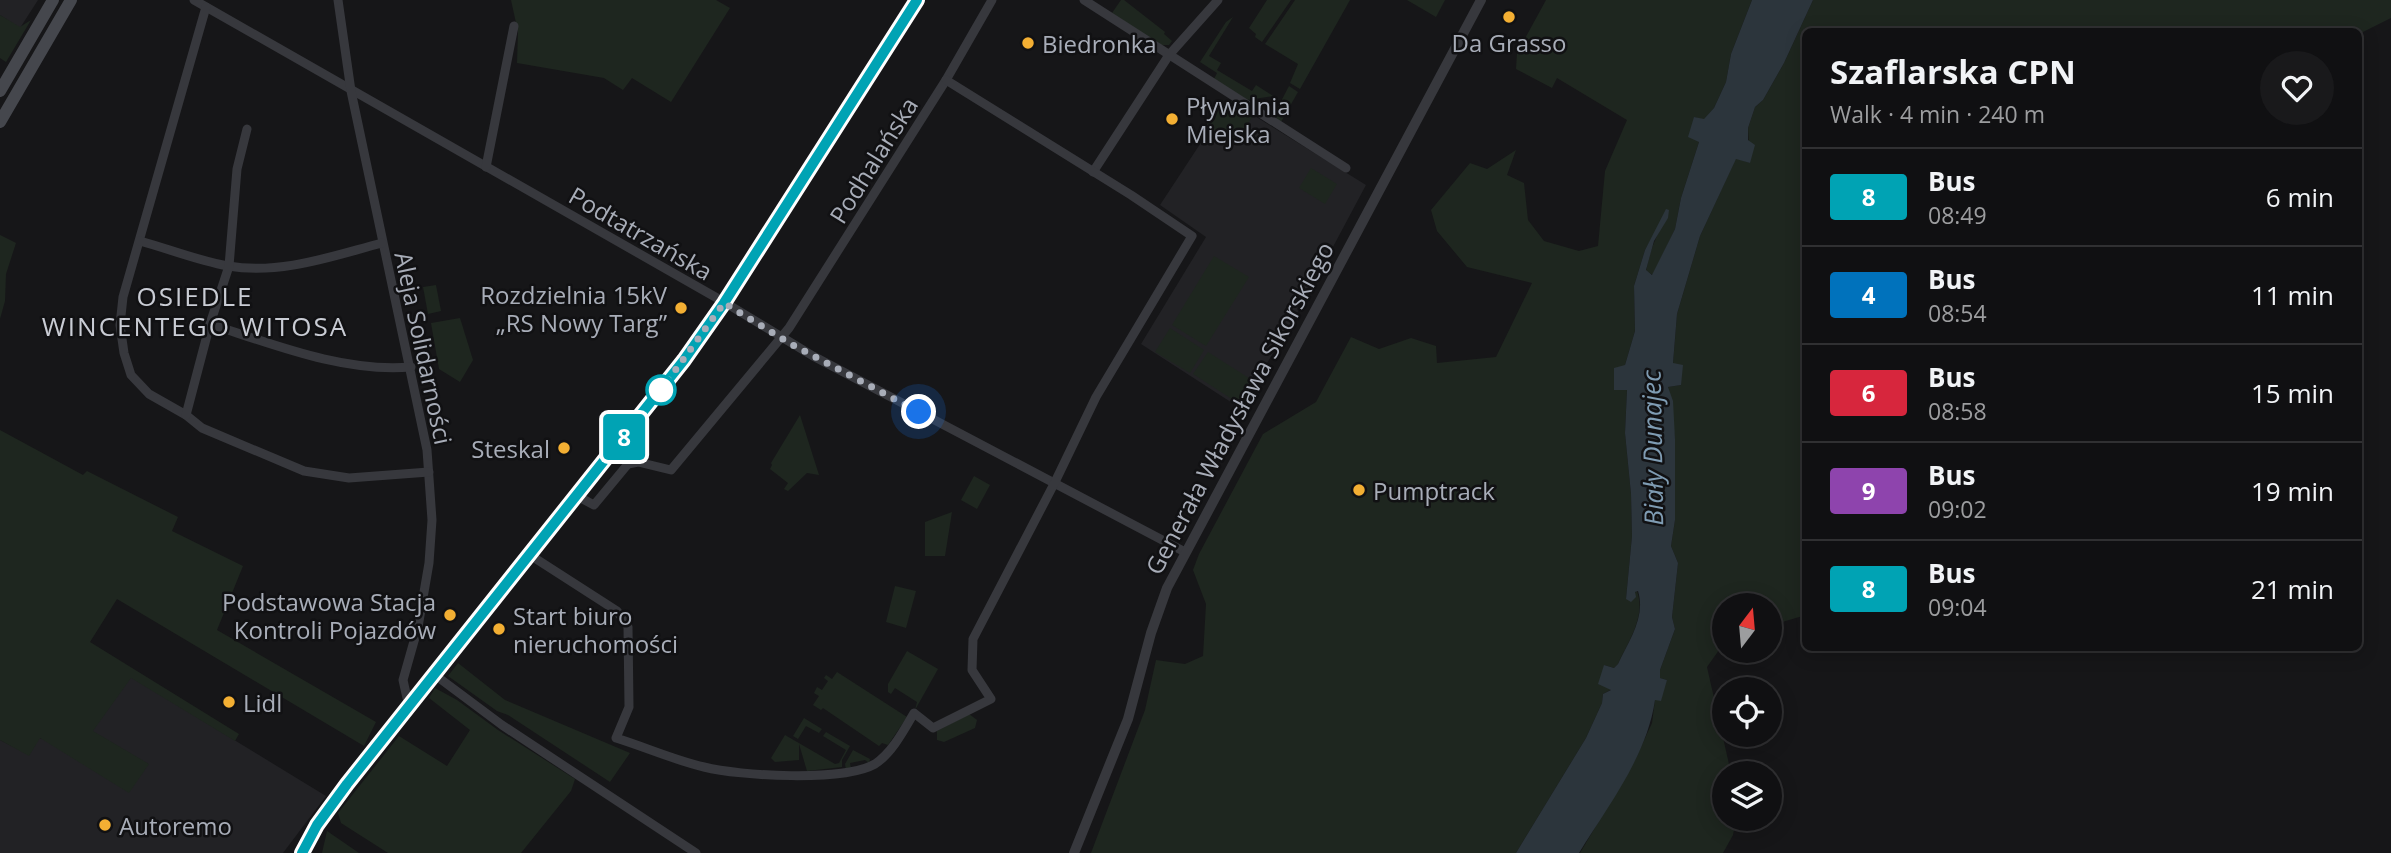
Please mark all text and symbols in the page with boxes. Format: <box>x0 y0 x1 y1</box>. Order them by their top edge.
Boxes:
marker: Da Grasso <box>1501 9 1517 25</box>
place label: Da Grasso <box>1452 26 1566 59</box>
place label: Biedronka <box>1042 27 1157 60</box>
marker: Biedronka <box>1020 35 1036 51</box>
text: Szaflarska CPN <box>1830 49 2076 94</box>
button: heart <box>2260 51 2334 125</box>
place label: Pływalnia Miejska <box>1186 89 1291 150</box>
street label: Podhalańska <box>821 91 925 229</box>
text: Walk · 4 min · 240 m <box>1830 98 2045 130</box>
marker: Pływalnia Miejska <box>1164 111 1180 127</box>
text: Bus <box>1928 163 1975 199</box>
street label: Podtatrzańska <box>563 179 719 287</box>
text: 6 min <box>2266 179 2334 215</box>
text: 8 <box>1862 180 1875 213</box>
text: 08:49 <box>1928 199 1987 231</box>
street label: Generała Władysława Sikorskiego <box>1137 236 1341 580</box>
street label: Aleja Solidarności <box>387 249 461 447</box>
text: Bus <box>1928 261 1975 297</box>
text: 11 min <box>2251 277 2334 313</box>
district label: OSIEDLE WINCENTEGO WITOSA <box>42 278 348 344</box>
place label: Rozdzielnia 15kV „RS Nowy Targ” <box>480 278 668 339</box>
text: 4 <box>1862 278 1875 311</box>
text: 08:54 <box>1928 297 1987 329</box>
marker: Rozdzielnia 15kV „RS Nowy Targ” <box>673 300 689 316</box>
text: Bus <box>1928 359 1975 395</box>
water label: Biały Dunajec <box>1633 370 1671 526</box>
unlabelled marker <box>646 375 676 405</box>
text: 15 min <box>2251 375 2334 411</box>
text: 6 <box>1862 376 1875 409</box>
your location <box>901 394 936 429</box>
text: 08:58 <box>1928 395 1987 427</box>
line badge: 8 <box>601 414 647 460</box>
text: 8 <box>617 420 631 453</box>
place label: Steskal <box>471 432 550 465</box>
marker: Steskal <box>556 440 572 456</box>
text: Bus <box>1928 457 1975 493</box>
text: 19 min <box>2251 473 2334 509</box>
place label: Pumptrack <box>1373 474 1495 507</box>
text: 9 <box>1862 474 1875 507</box>
marker: Pumptrack <box>1351 482 1367 498</box>
text: 09:02 <box>1928 493 1987 525</box>
text: Bus <box>1928 555 1975 591</box>
text: 21 min <box>2251 571 2334 607</box>
text: 8 <box>1862 572 1875 605</box>
place label: Podstawowa Stacja Kontroli Pojazdów <box>222 585 436 646</box>
text: 09:04 <box>1928 591 1987 623</box>
north arrow <box>1712 593 1782 663</box>
map controls <box>1712 593 1782 831</box>
place label: Start biuro nieruchomości <box>513 599 678 660</box>
marker: Podstawowa Stacja Kontroli Pojazdów <box>442 607 458 623</box>
marker: Start biuro nieruchomości <box>491 621 507 637</box>
button: locate <box>1712 677 1782 747</box>
place label: Lidl <box>243 686 282 719</box>
marker: Lidl <box>221 694 237 710</box>
button: layers <box>1712 761 1782 831</box>
place label: Autoremo <box>119 809 232 842</box>
marker: Autoremo <box>97 817 113 833</box>

